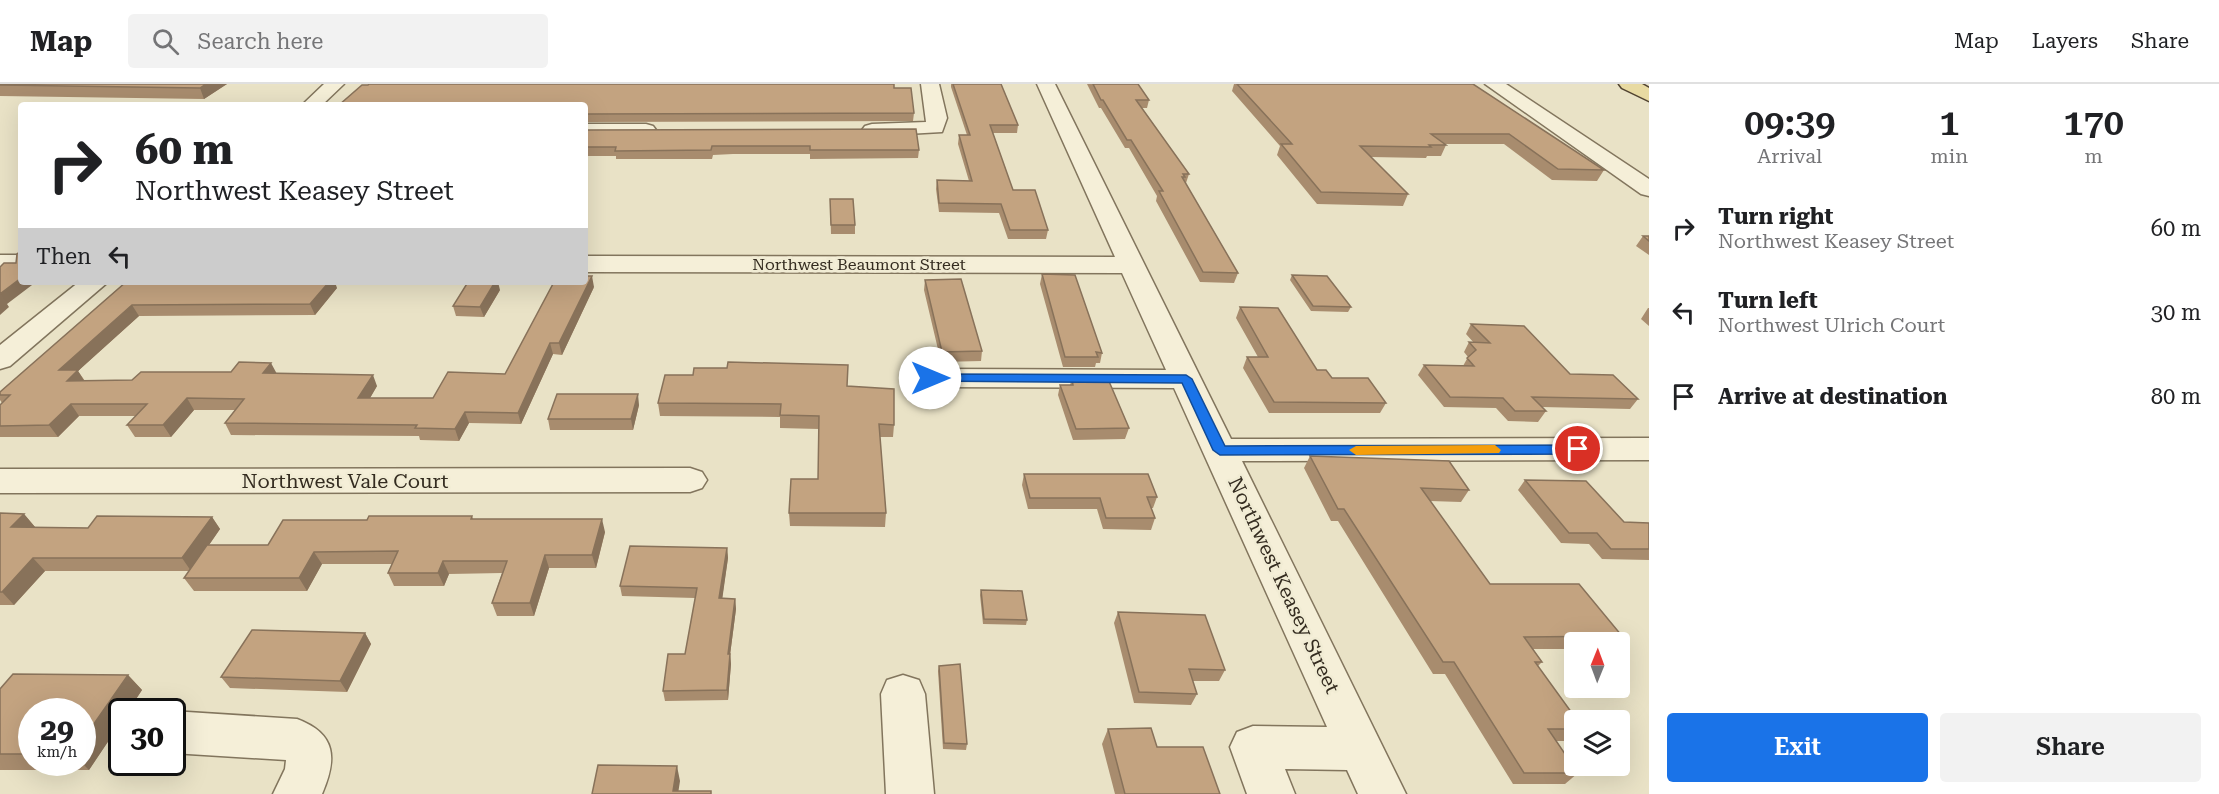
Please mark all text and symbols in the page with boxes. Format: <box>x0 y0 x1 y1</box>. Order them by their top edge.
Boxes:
search box <box>128 14 548 68</box>
text: Map <box>30 25 92 58</box>
icon: search <box>149 25 182 58</box>
text: Search here <box>197 29 323 54</box>
text: Map <box>1954 29 1999 53</box>
text: Layers <box>2032 29 2098 53</box>
text: Share <box>2131 29 2189 53</box>
text: 09:39 <box>1744 102 1835 144</box>
text: 1 <box>1939 102 1959 144</box>
text: 170 <box>2063 102 2124 144</box>
text: 60 m <box>135 125 233 174</box>
icon: right <box>36 126 114 204</box>
text: Arrival <box>1757 144 1822 168</box>
text: min <box>1931 144 1968 168</box>
text: m <box>2084 144 2103 168</box>
text: Northwest Keasey Street <box>135 175 454 207</box>
text: Turn right <box>1718 204 1833 229</box>
icon: right <box>1667 212 1700 245</box>
text: 60 m <box>2151 216 2201 241</box>
text: Northwest Keasey Street <box>1718 229 1954 253</box>
icon: left <box>103 240 136 273</box>
text: Then <box>36 244 91 269</box>
street label: Northwest Beaumont Street <box>752 255 966 274</box>
text: Turn left <box>1718 288 1818 313</box>
icon: left <box>1667 296 1700 329</box>
text: 30 m <box>2151 300 2201 325</box>
text: Northwest Ulrich Court <box>1718 313 1945 337</box>
position arrow <box>898 346 962 410</box>
icon: arrive <box>1667 380 1700 413</box>
text: Arrive at destination <box>1718 384 1947 409</box>
text: 80 m <box>2151 384 2201 409</box>
pin <box>1552 423 1603 474</box>
icon: arrive <box>1561 432 1594 465</box>
street label: Northwest Vale Court <box>242 469 449 493</box>
street label: Northwest Keasey Street <box>1223 473 1345 698</box>
north arrow <box>1564 632 1630 698</box>
map controls <box>1564 632 1630 776</box>
speed limit sign: 30 <box>108 698 186 776</box>
button: layers <box>1564 710 1630 776</box>
text: 29 <box>40 712 74 747</box>
button: Exit <box>1667 713 1928 782</box>
button: Share <box>1940 713 2201 782</box>
text: km/h <box>37 743 77 761</box>

